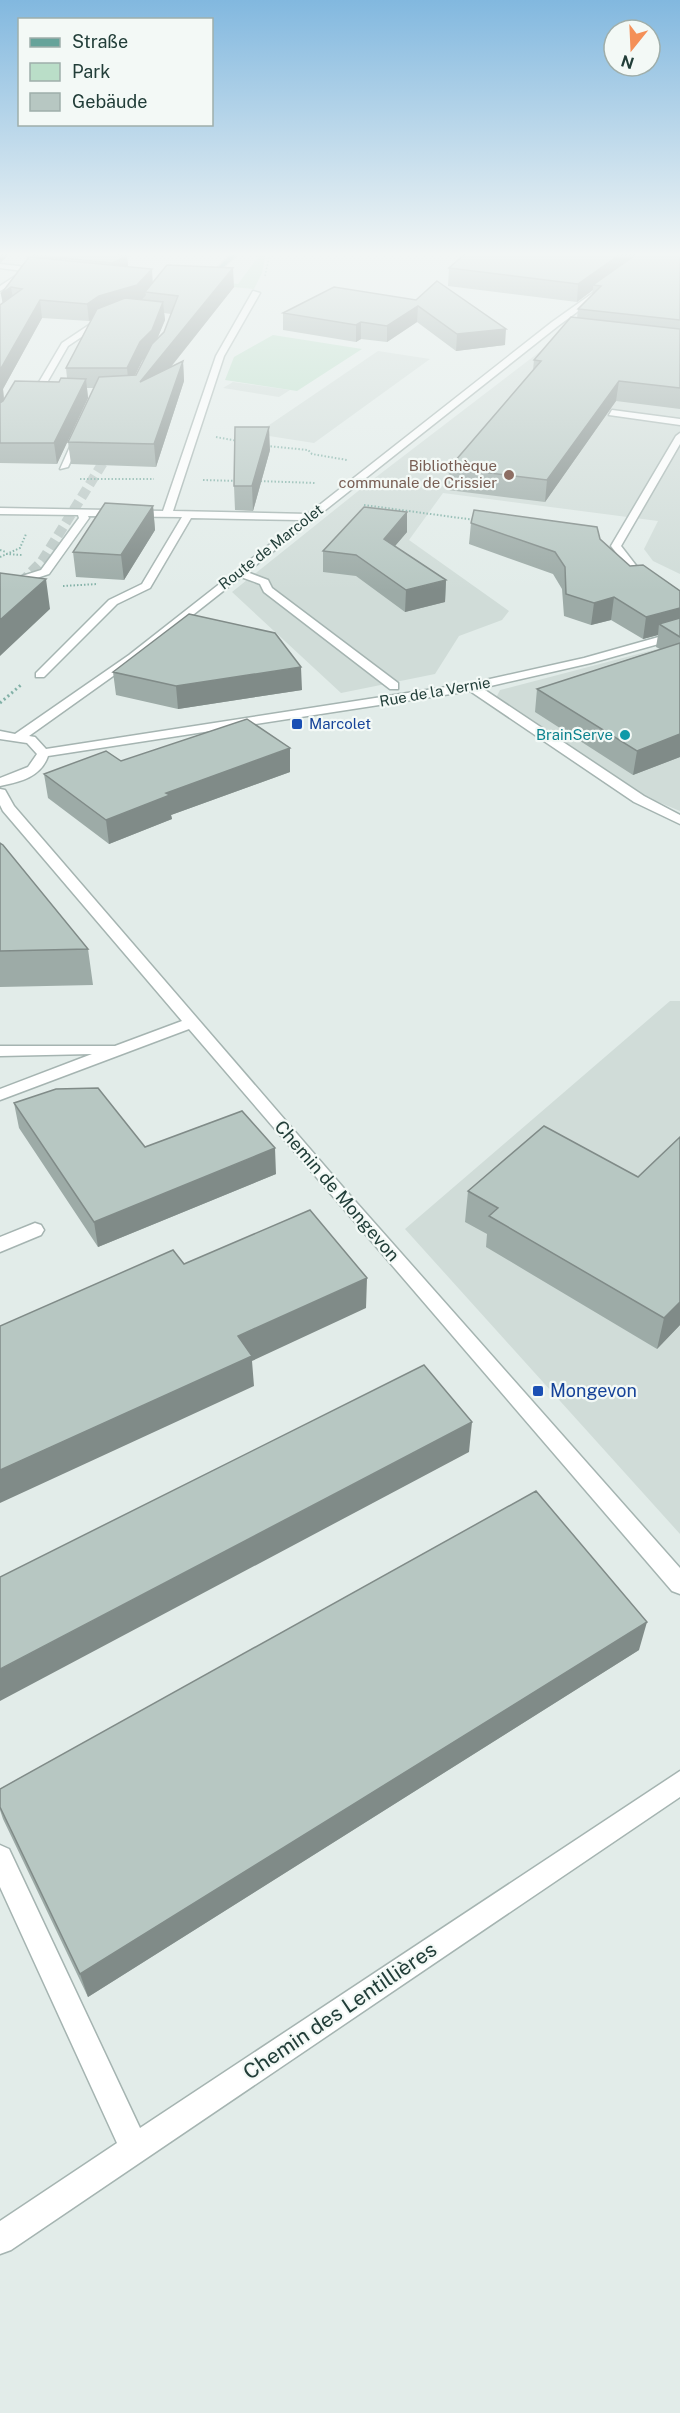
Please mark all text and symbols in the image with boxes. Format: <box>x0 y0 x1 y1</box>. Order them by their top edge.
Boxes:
legend <box>18 18 213 126</box>
north arrow <box>602 18 662 78</box>
text: Straße <box>72 31 128 52</box>
text: N <box>619 51 636 73</box>
text: Park <box>72 61 110 82</box>
text: Gebäude <box>72 91 147 112</box>
place label: Bibliothèque communale de Crissier <box>339 457 497 491</box>
marker: Bibliothèque communale de Crissier <box>502 468 516 482</box>
street label: Route de Marcolet <box>215 501 326 593</box>
street label: Rue de la Vernie <box>378 673 492 710</box>
place label: Marcolet <box>309 715 371 732</box>
marker: Marcolet <box>290 717 304 731</box>
place label: BrainServe <box>536 726 613 743</box>
marker: BrainServe <box>618 728 632 742</box>
street label: Chemin de Mongevon <box>271 1116 404 1265</box>
place label: Mongevon <box>550 1380 637 1401</box>
marker: Mongevon <box>531 1384 545 1398</box>
street label: Chemin des Lentillières <box>238 1937 441 2085</box>

